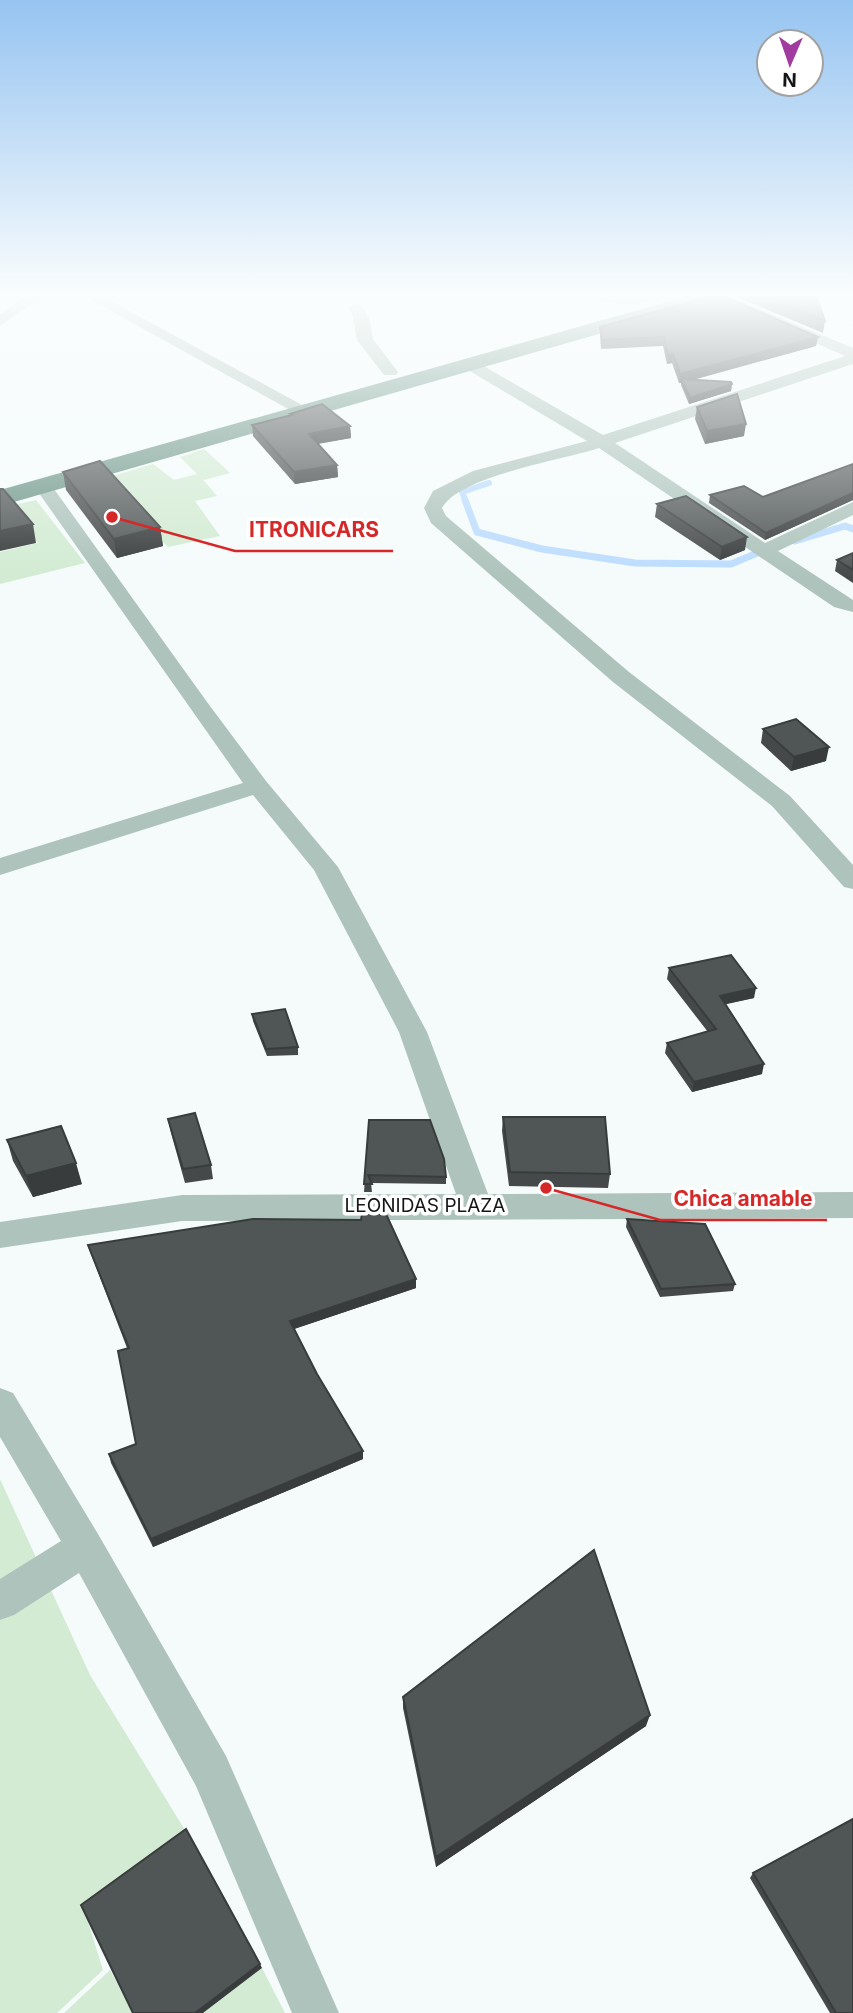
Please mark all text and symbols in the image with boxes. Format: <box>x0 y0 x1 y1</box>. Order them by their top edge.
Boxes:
north arrow <box>755 28 825 98</box>
text: N <box>782 68 797 91</box>
callout: ITRONICARS <box>235 509 393 551</box>
text: ITRONICARS <box>249 517 379 542</box>
callout: Chica amable <box>660 1178 827 1220</box>
text: Chica amable <box>673 1186 813 1211</box>
street label: LEONIDAS PLAZA <box>345 1194 505 1217</box>

